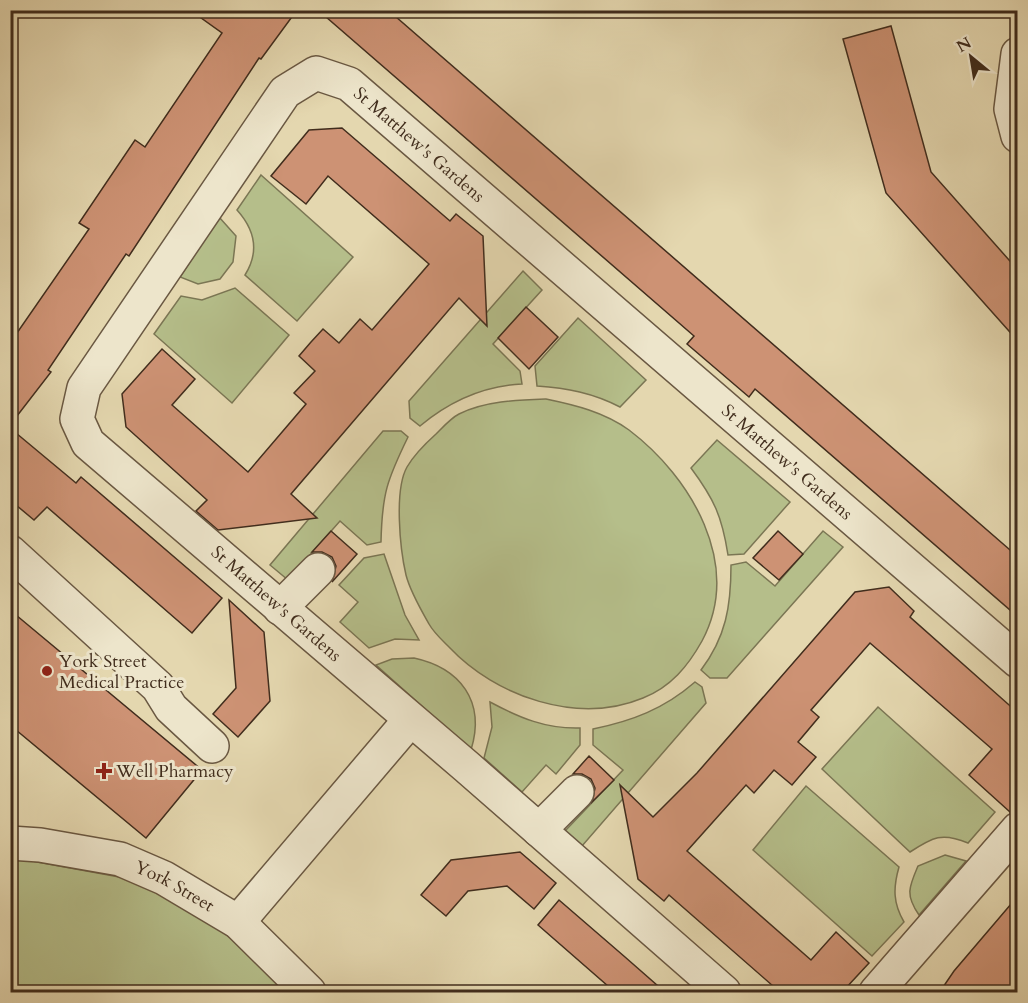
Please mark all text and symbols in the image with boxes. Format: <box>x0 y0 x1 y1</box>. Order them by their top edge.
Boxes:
north arrow <box>941 27 1001 87</box>
text: N <box>952 32 976 58</box>
street label: St Matthew's Gardens <box>348 81 490 208</box>
street label: St Matthew's Gardens <box>716 398 858 526</box>
street label: St Matthew's Gardens <box>205 540 347 668</box>
place label: York Street Medical Practice <box>59 649 185 695</box>
marker: York Street Medical Practice <box>40 664 54 678</box>
place label: Well Pharmacy <box>115 759 234 784</box>
marker: Well Pharmacy <box>97 764 111 778</box>
street label: York Street <box>131 854 219 918</box>

